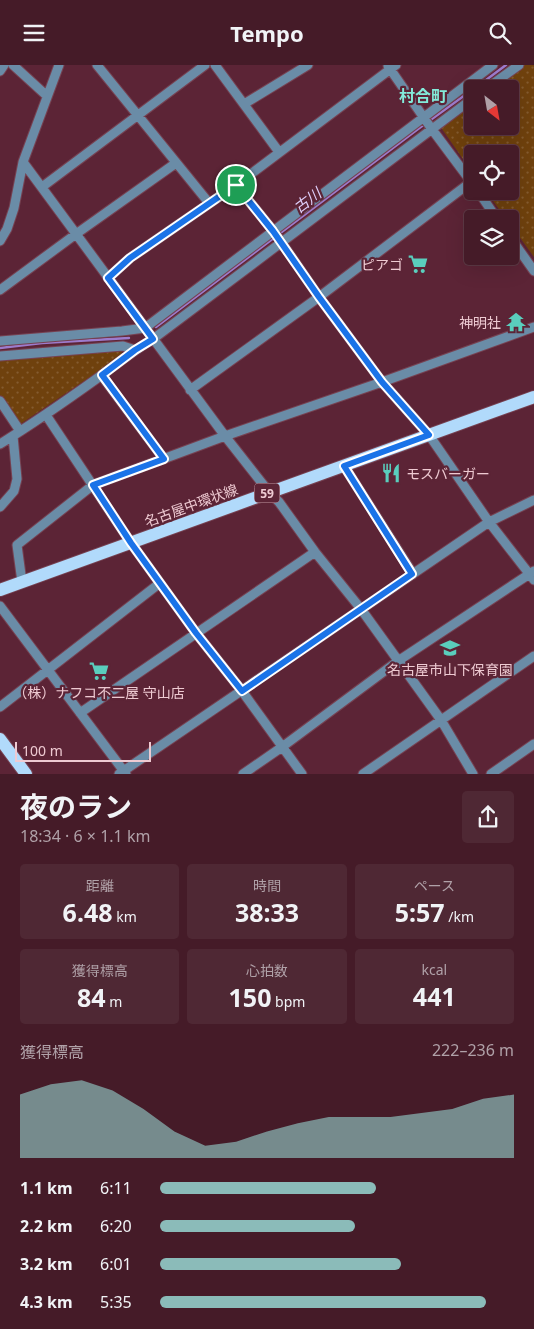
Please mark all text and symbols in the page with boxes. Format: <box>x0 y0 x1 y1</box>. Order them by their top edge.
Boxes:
text: Tempo <box>230 18 304 48</box>
icon: menu <box>20 19 48 47</box>
icon: search <box>486 19 514 47</box>
north arrow <box>464 80 519 135</box>
map controls <box>464 80 519 265</box>
district label: 村合町 <box>399 85 447 107</box>
button: locate <box>464 145 519 200</box>
pin <box>215 164 257 206</box>
icon: arrive <box>222 171 250 199</box>
water label: 古川 <box>289 182 327 217</box>
button: layers <box>464 210 519 265</box>
supermarket icon: ピアゴ <box>407 253 429 275</box>
place label: ピアゴ <box>361 255 403 274</box>
temple icon: 神明社 <box>505 311 527 333</box>
place label: 神明社 <box>459 313 501 332</box>
restaurant icon: モスバーガー <box>380 462 402 484</box>
place label: モスバーガー <box>406 464 490 483</box>
street label: 名古屋中環状線 <box>142 479 240 531</box>
road number: 59 <box>254 483 280 503</box>
school or university icon: 名古屋市山下保育園 <box>439 637 461 659</box>
supermarket icon: （株）ナフコ不二屋 守山店 <box>88 660 110 682</box>
place label: 名古屋市山下保育園 <box>387 660 513 679</box>
place label: （株）ナフコ不二屋 守山店 <box>13 683 185 702</box>
scale bar <box>15 739 151 762</box>
text: 100 m <box>22 741 63 760</box>
text: 夜のラン <box>20 787 132 825</box>
button: share <box>462 791 514 843</box>
text: 18:34 · 6 × 1.1 km <box>20 825 150 847</box>
text: 距離 <box>86 876 114 895</box>
text: 時間 <box>253 876 281 895</box>
text: ペース <box>414 876 455 895</box>
text: 6.48 <box>63 895 113 929</box>
text: 38:33 <box>235 895 299 929</box>
text: 5:57 <box>395 895 445 929</box>
text: km <box>113 907 137 926</box>
text: /km <box>445 907 474 926</box>
text: kcal <box>421 960 447 979</box>
text: 獲得標高 <box>72 961 128 980</box>
text: 心拍数 <box>246 961 288 980</box>
text: 441 <box>413 979 456 1013</box>
text: 84 <box>77 980 106 1014</box>
text: 150 <box>229 980 271 1014</box>
text: m <box>106 992 122 1011</box>
text: bpm <box>271 992 305 1011</box>
text: 222–236 m <box>432 1039 514 1061</box>
text: 獲得標高 <box>20 1041 84 1063</box>
text: 1.1 km <box>20 1177 72 1199</box>
text: 6:11 <box>100 1177 132 1199</box>
text: 2.2 km <box>20 1215 72 1237</box>
text: 6:20 <box>100 1215 132 1237</box>
text: 3.2 km <box>20 1253 72 1275</box>
text: 6:01 <box>100 1253 132 1275</box>
text: 4.3 km <box>20 1291 72 1313</box>
text: 5:35 <box>100 1291 132 1313</box>

